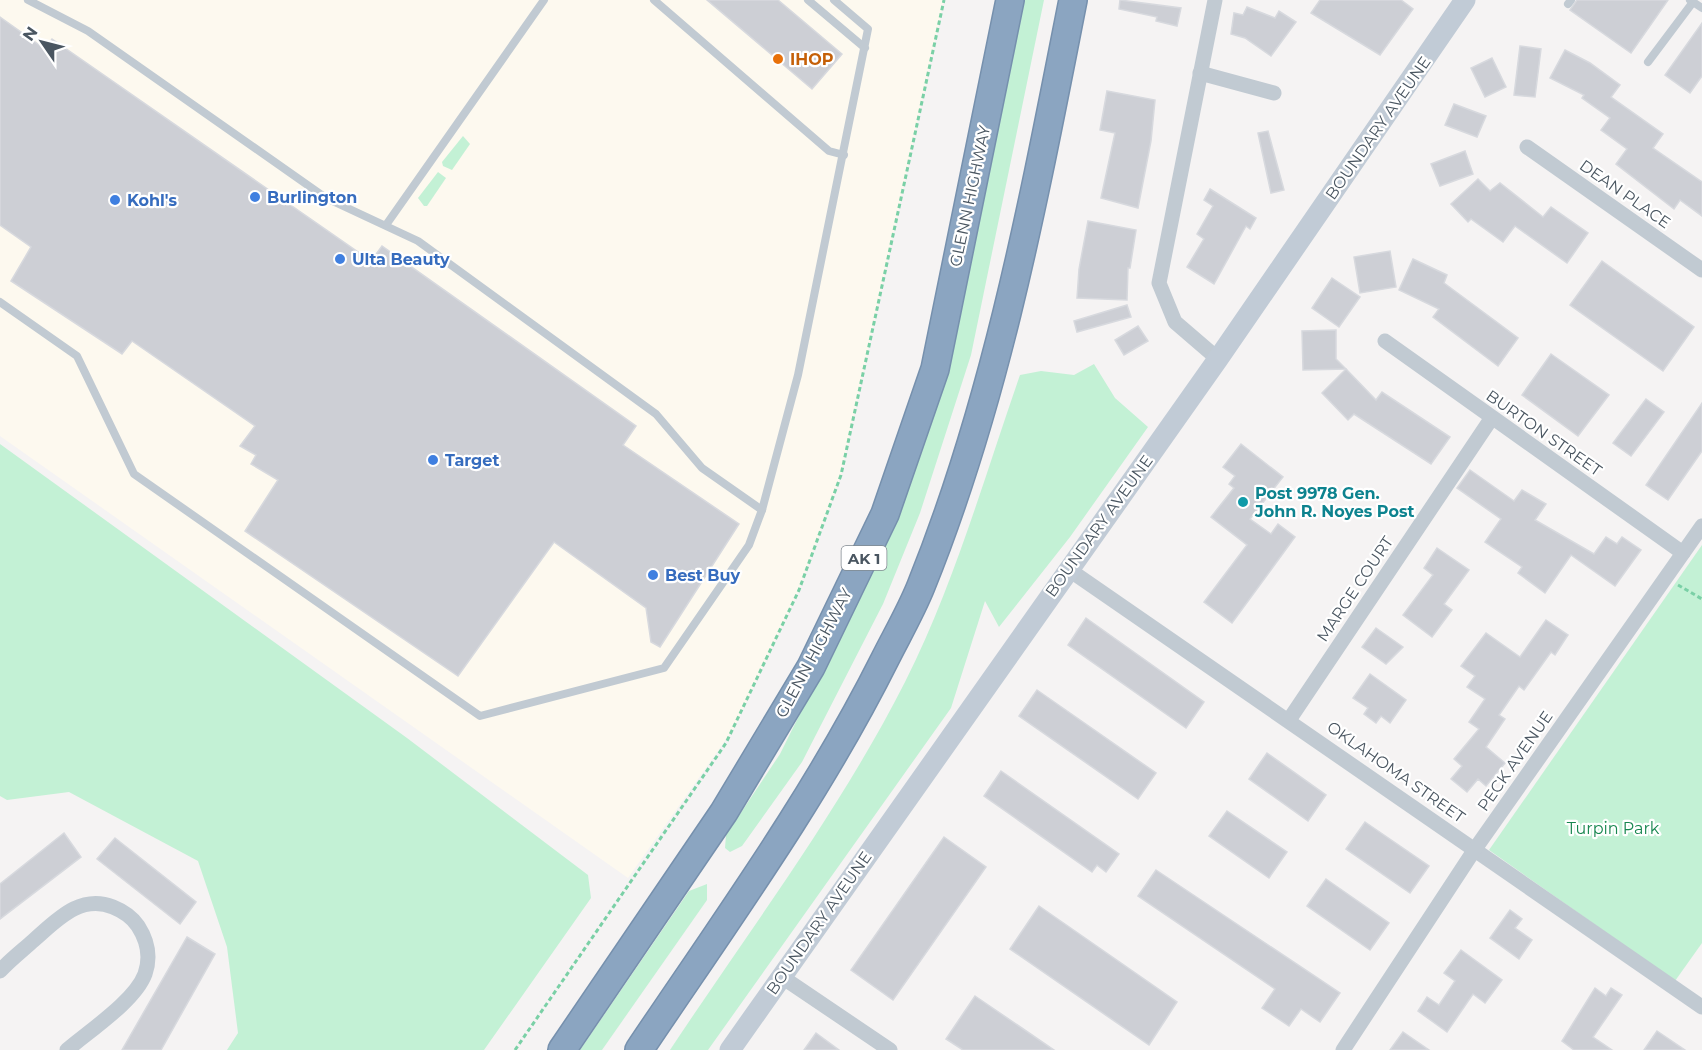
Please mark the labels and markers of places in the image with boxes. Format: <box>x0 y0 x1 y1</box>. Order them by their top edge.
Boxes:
place label: IHOP <box>790 50 834 69</box>
marker: IHOP <box>771 52 785 66</box>
place label: Burlington <box>267 188 357 207</box>
marker: Burlington <box>248 190 262 204</box>
place label: Kohl's <box>127 191 178 210</box>
marker: Kohl's <box>108 193 122 207</box>
place label: Ulta Beauty <box>352 250 450 269</box>
marker: Ulta Beauty <box>333 252 347 266</box>
place label: Target <box>445 451 499 470</box>
marker: Target <box>426 453 440 467</box>
place label: Post 9978 Gen. John R. Noyes Post <box>1254 484 1414 521</box>
marker: Post 9978 Gen. John R. Noyes Post <box>1236 495 1250 509</box>
place label: Best Buy <box>665 566 741 585</box>
marker: Best Buy <box>646 568 660 582</box>

